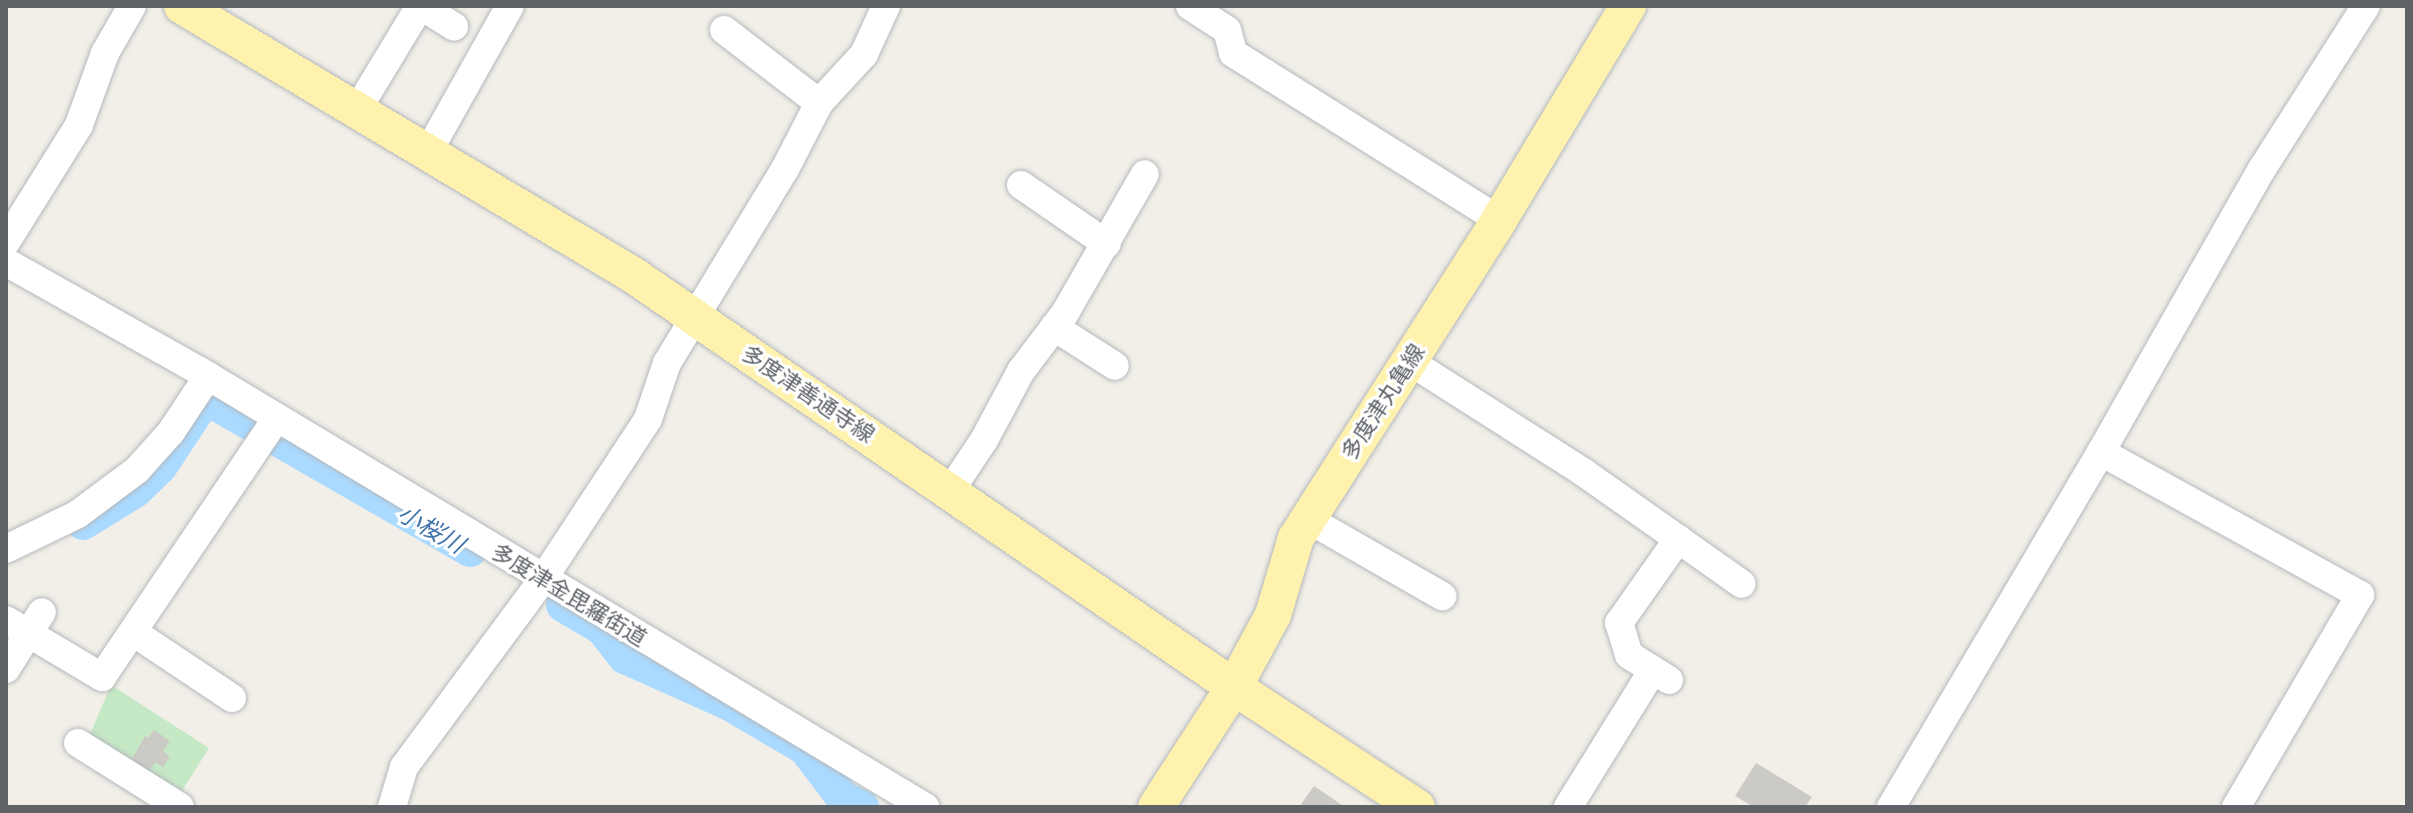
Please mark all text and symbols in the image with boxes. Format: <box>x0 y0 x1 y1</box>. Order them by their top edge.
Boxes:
street label: 多度津丸亀線 <box>1336 339 1430 465</box>
street label: 多度津善通寺線 <box>737 340 879 448</box>
water label: 小桜川 <box>393 499 469 559</box>
street label: 多度津金毘羅街道 <box>487 538 651 652</box>

